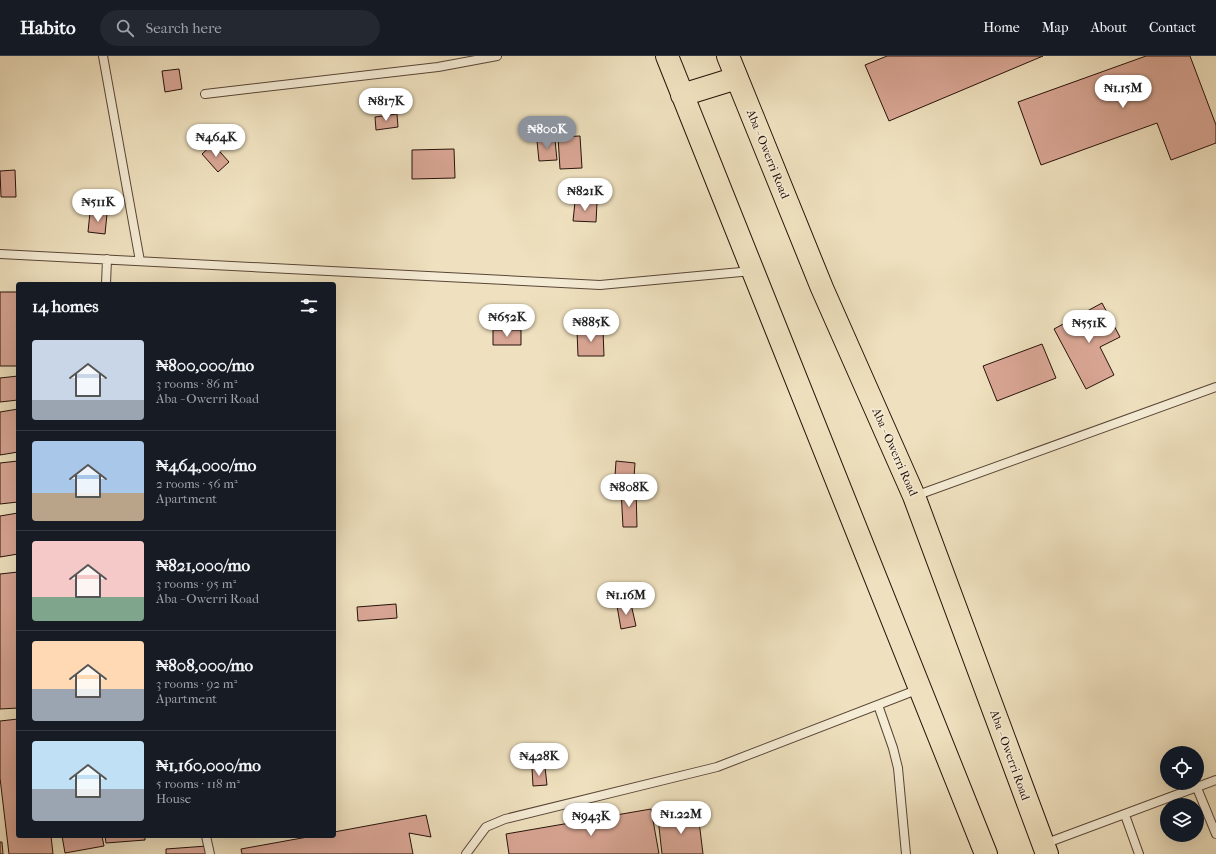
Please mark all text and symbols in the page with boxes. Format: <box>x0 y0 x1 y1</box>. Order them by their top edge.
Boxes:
search box <box>100 10 380 46</box>
text: Habito <box>20 17 76 39</box>
icon: search <box>114 17 136 39</box>
text: Search here <box>146 19 222 37</box>
text: Home <box>983 19 1020 36</box>
text: Map <box>1042 19 1069 36</box>
text: About <box>1091 19 1127 36</box>
text: Contact <box>1149 19 1196 36</box>
pin: ₦1.15M <box>1090 75 1156 109</box>
text: ₦1.15M <box>1104 80 1142 95</box>
pin: ₦817K <box>358 88 414 122</box>
text: ₦817K <box>368 93 404 108</box>
street label: Aba - Owerri Road <box>743 106 792 201</box>
pin: ₦800K <box>519 116 575 150</box>
text: ₦800K <box>527 121 567 136</box>
pin: ₦464K <box>188 124 244 158</box>
text: ₦464K <box>195 129 237 144</box>
pin: ₦821K <box>557 178 613 212</box>
text: ₦821K <box>567 183 603 198</box>
pin: ₦511K <box>70 189 126 223</box>
text: ₦511K <box>81 194 115 209</box>
icon: filters <box>298 295 320 317</box>
text: 14 homes <box>32 296 99 316</box>
pin: ₦652K <box>479 304 535 338</box>
text: ₦652K <box>488 309 526 324</box>
pin: ₦885K <box>563 309 619 343</box>
pin: ₦551K <box>1061 310 1117 344</box>
text: ₦885K <box>572 314 610 329</box>
text: ₦551K <box>1072 315 1106 330</box>
text: ₦800,000/mo <box>156 355 254 375</box>
icon: home <box>64 356 112 404</box>
text: 3 rooms · 86 m² <box>156 376 237 391</box>
text: Aba - Owerri Road <box>156 391 259 406</box>
street label: Aba - Owerri Road <box>869 405 921 499</box>
text: ₦464,000/mo <box>156 455 256 475</box>
icon: home <box>64 457 112 505</box>
pin: ₦808K <box>601 474 657 508</box>
text: 2 rooms · 56 m² <box>156 476 238 491</box>
text: ₦808K <box>609 479 649 494</box>
text: Apartment <box>156 491 217 506</box>
text: ₦821,000/mo <box>156 555 250 575</box>
icon: home <box>64 557 112 605</box>
text: 3 rooms · 95 m² <box>156 576 236 591</box>
pin: ₦1.16M <box>593 582 659 616</box>
text: ₦1.16M <box>606 587 646 602</box>
text: Aba - Owerri Road <box>156 591 259 606</box>
text: ₦808,000/mo <box>156 655 253 675</box>
icon: home <box>64 657 112 705</box>
text: 3 rooms · 92 m² <box>156 676 237 691</box>
text: Apartment <box>156 691 217 706</box>
street label: Aba - Owerri Road <box>987 707 1033 802</box>
pin: ₦428K <box>511 743 567 777</box>
map controls <box>1160 746 1204 842</box>
button: locate <box>1160 746 1204 790</box>
text: ₦428K <box>519 748 559 763</box>
text: ₦1,160,000/mo <box>156 755 261 775</box>
icon: home <box>64 757 112 805</box>
text: 5 rooms · 118 m² <box>156 776 240 791</box>
text: House <box>156 791 191 806</box>
button: layers <box>1160 798 1204 842</box>
pin: ₦1.22M <box>648 801 714 835</box>
pin: ₦943K <box>563 803 619 837</box>
text: ₦1.22M <box>660 806 702 821</box>
text: ₦943K <box>572 808 610 823</box>

